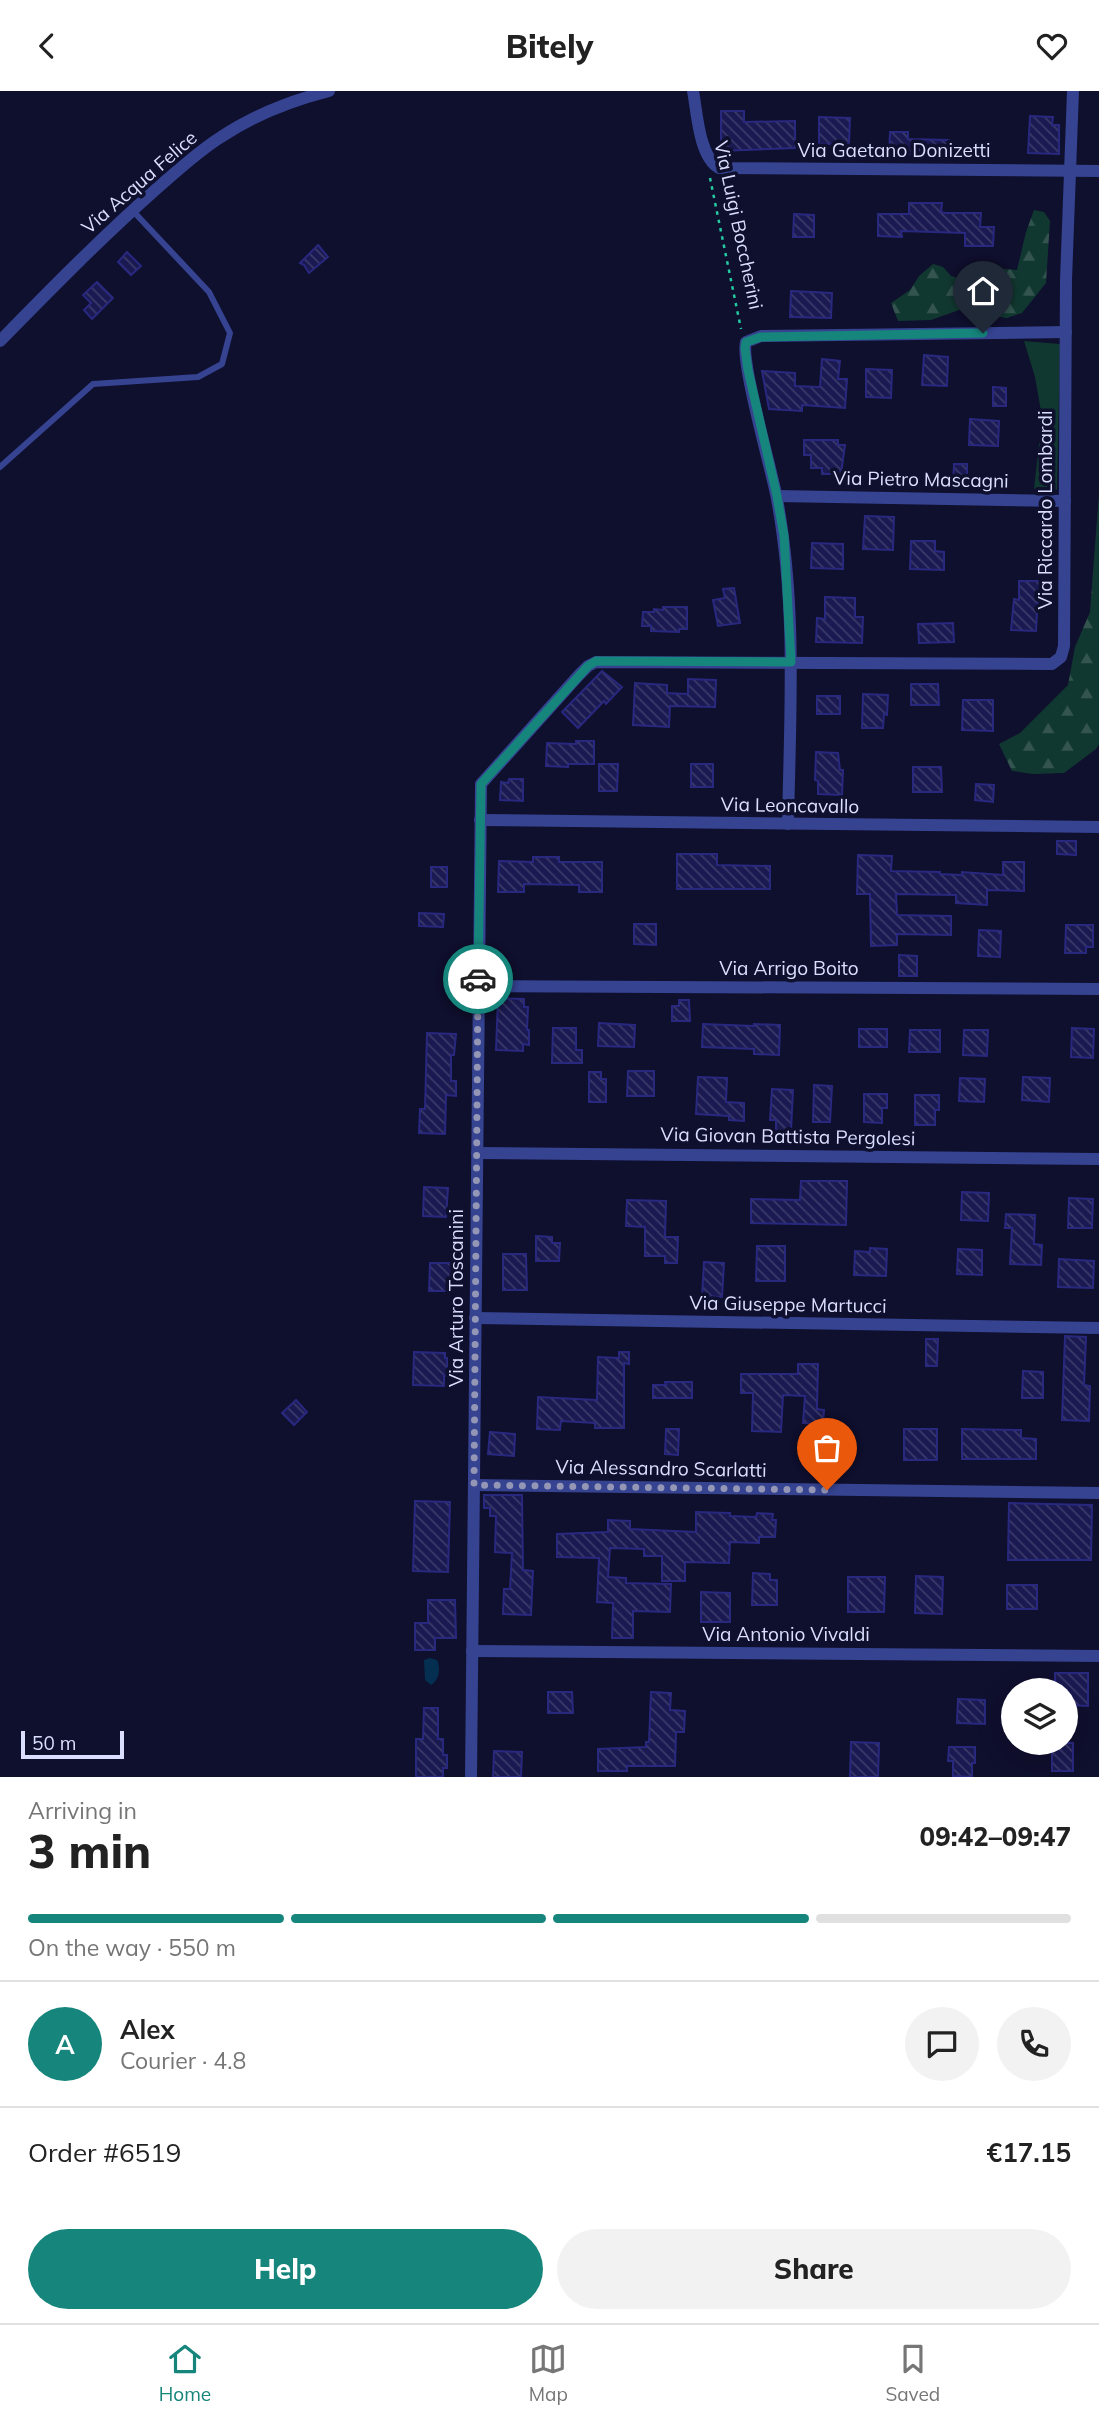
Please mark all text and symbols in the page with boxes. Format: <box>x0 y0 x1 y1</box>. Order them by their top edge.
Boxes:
text: Bitely <box>506 26 593 66</box>
icon: back <box>28 27 66 65</box>
icon: heart <box>1033 27 1071 65</box>
street label: Via Acqua Felice <box>76 125 202 239</box>
street label: Via Gaetano Donizetti <box>797 138 991 162</box>
street label: Via Luigi Boccherini <box>709 139 769 311</box>
pin <box>953 261 1013 333</box>
icon: home <box>964 272 1002 310</box>
street label: Via Riccardo Lombardi <box>1033 410 1057 610</box>
street label: Via Pietro Mascagni <box>833 465 1009 493</box>
street label: Via Leoncavallo <box>721 792 859 818</box>
courier <box>443 944 513 1014</box>
street label: Via Arrigo Boito <box>719 956 859 980</box>
icon: car <box>459 960 497 998</box>
street label: Via Giovan Battista Pergolesi <box>660 1122 916 1150</box>
street label: Via Arturo Toscanini <box>444 1209 468 1387</box>
street label: Via Giuseppe Martucci <box>689 1290 887 1318</box>
pin <box>797 1418 857 1490</box>
icon: bag <box>808 1429 846 1467</box>
street label: Via Alessandro Scarlatti <box>555 1454 767 1482</box>
street label: Via Antonio Vivaldi <box>702 1622 870 1646</box>
map controls <box>1001 1678 1078 1755</box>
button: layers <box>1001 1678 1078 1755</box>
scale bar <box>21 1728 124 1760</box>
text: 50 m <box>32 1731 76 1755</box>
text: Arriving in <box>28 1796 137 1825</box>
text: 09:42–09:47 <box>920 1820 1071 1853</box>
text: 3 min <box>28 1822 151 1880</box>
text: On the way · 550 m <box>28 1933 236 1962</box>
button: chat <box>905 2007 979 2081</box>
button: phone <box>997 2007 1071 2081</box>
text: Alex <box>120 2013 175 2046</box>
text: A <box>55 2028 75 2061</box>
text: Courier · 4.8 <box>120 2046 246 2075</box>
text: Order #6519 <box>28 2136 181 2169</box>
text: €17.15 <box>987 2136 1071 2169</box>
button: Help <box>28 2229 543 2309</box>
button: Share <box>557 2229 1071 2309</box>
tab: Home <box>159 2340 211 2406</box>
tab: Map <box>529 2340 568 2406</box>
tab: Saved <box>885 2340 940 2406</box>

